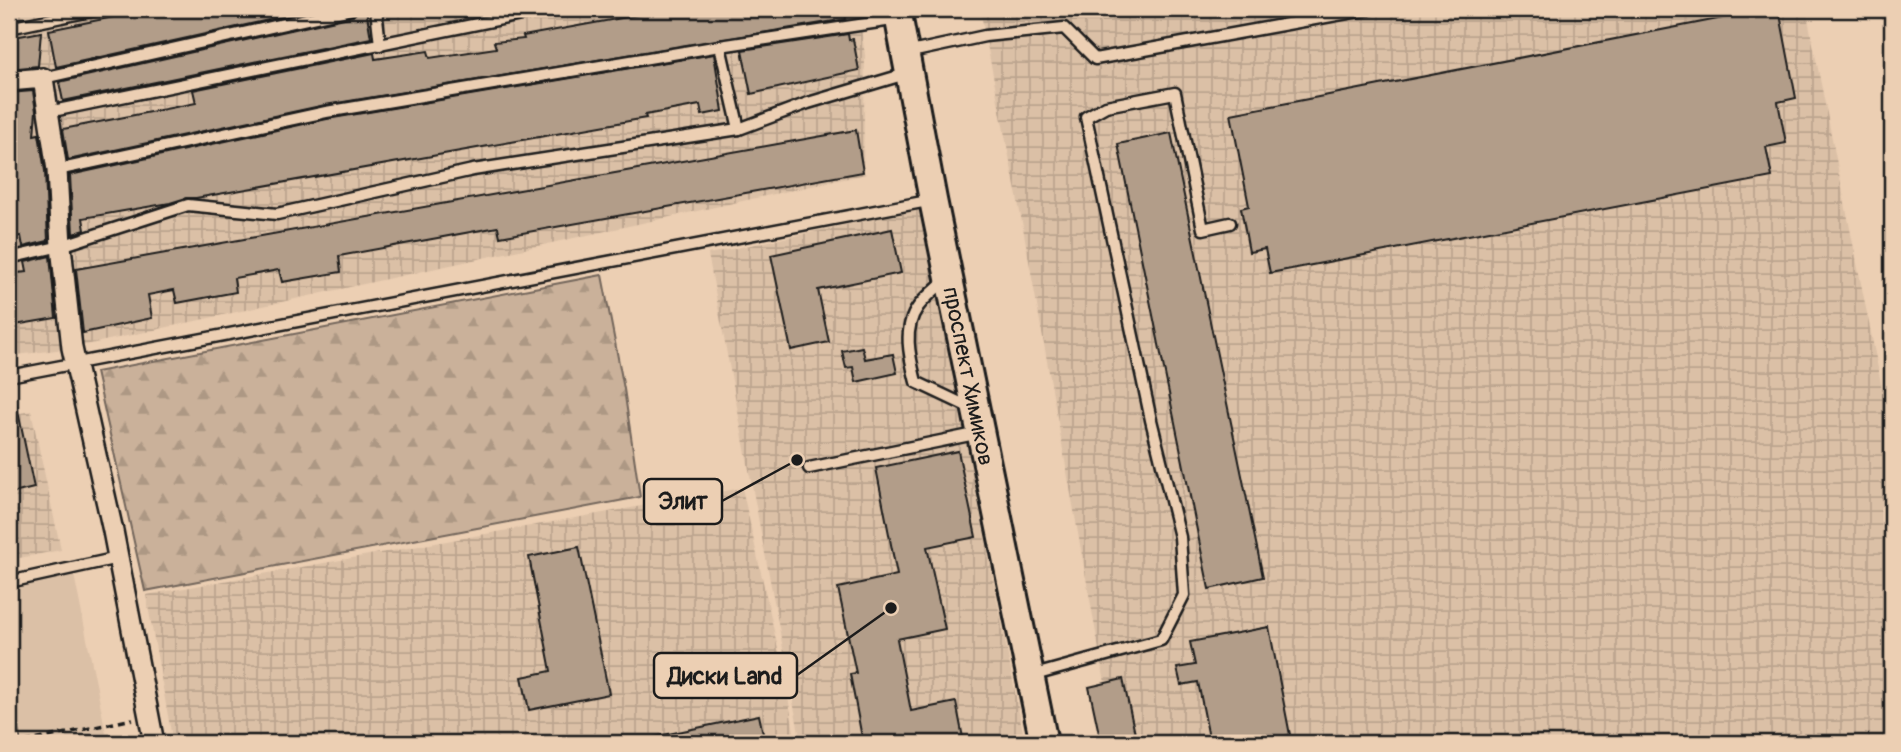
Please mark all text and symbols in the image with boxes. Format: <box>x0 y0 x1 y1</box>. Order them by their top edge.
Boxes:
street label: проспект Химиков <box>937 284 1001 468</box>
callout: Элит <box>644 479 722 524</box>
text: Элит <box>658 487 709 516</box>
callout: Диски Land <box>654 653 797 698</box>
text: Диски Land <box>666 662 782 691</box>

